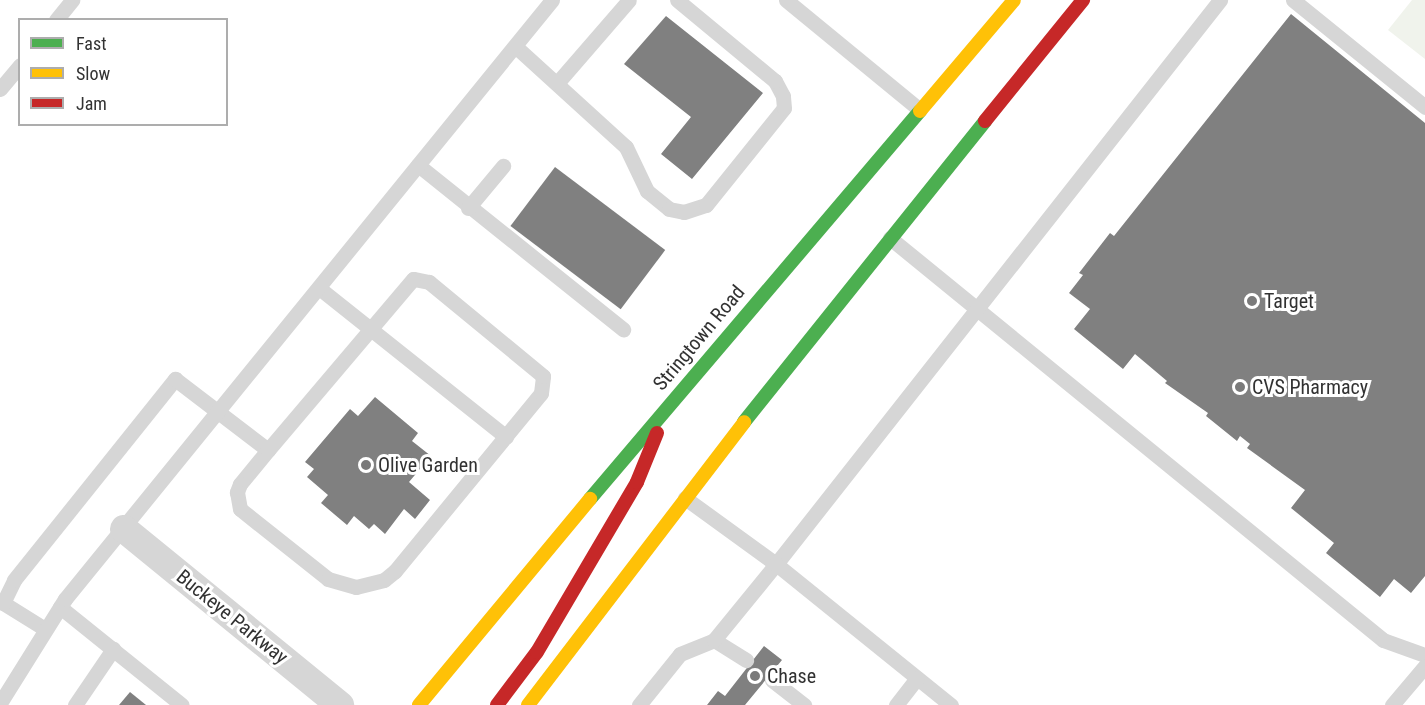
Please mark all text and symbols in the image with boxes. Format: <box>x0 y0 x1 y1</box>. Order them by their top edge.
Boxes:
legend <box>18 18 228 126</box>
text: Fast <box>76 33 107 54</box>
text: Slow <box>76 63 110 84</box>
text: Jam <box>76 93 107 114</box>
street label: Stringtown Road <box>648 281 750 395</box>
place label: Target <box>1264 289 1314 313</box>
marker: Target <box>1245 294 1259 308</box>
place label: CVS Pharmacy <box>1252 375 1368 399</box>
marker: CVS Pharmacy <box>1233 380 1247 394</box>
place label: Olive Garden <box>378 453 478 477</box>
marker: Olive Garden <box>359 458 373 472</box>
street label: Buckeye Parkway <box>171 565 293 669</box>
place label: Chase <box>767 664 816 688</box>
marker: Chase <box>748 669 762 683</box>

